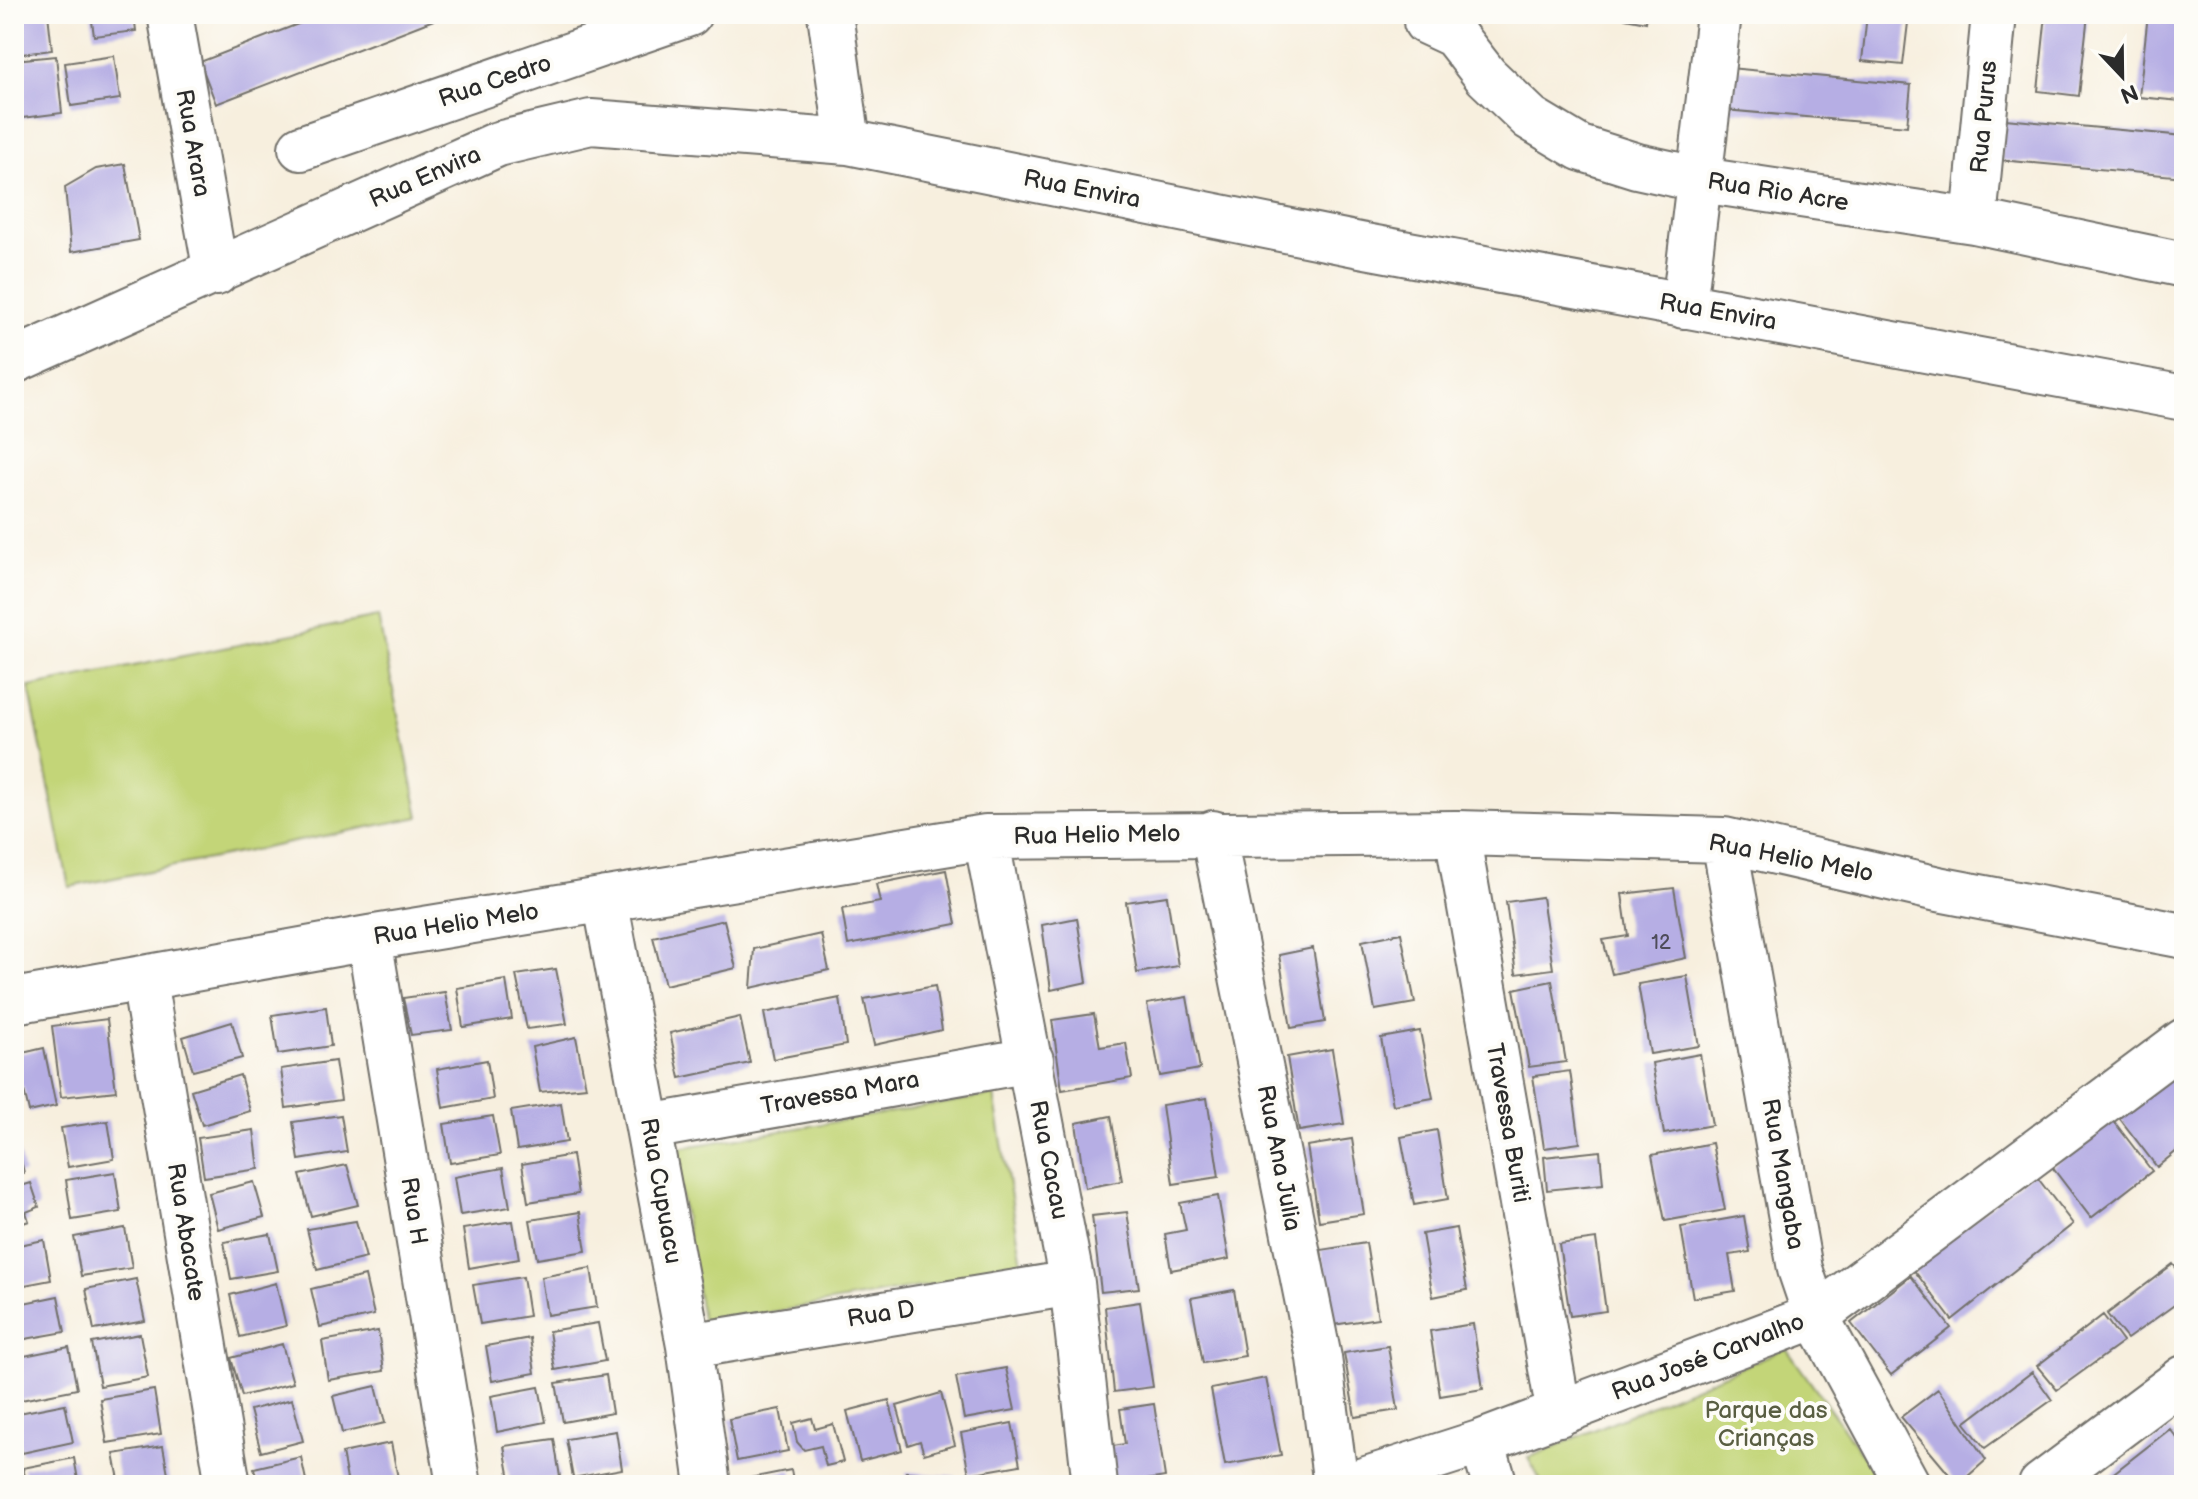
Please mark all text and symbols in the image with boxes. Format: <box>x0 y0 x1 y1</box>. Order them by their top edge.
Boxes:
north arrow <box>2082 36 2162 116</box>
street label: Rua Cedro <box>435 48 555 114</box>
street label: Rua Purus <box>1965 59 2003 174</box>
text: N <box>2116 78 2142 109</box>
street label: Rua Arara <box>169 87 217 199</box>
street label: Rua Envira <box>365 140 485 214</box>
street label: Rua Envira <box>1021 163 1143 215</box>
street label: Rua Rio Acre <box>1705 167 1851 217</box>
street label: Rua Envira <box>1657 287 1779 337</box>
street label: Rua Helio Melo <box>1013 819 1181 851</box>
street label: Rua Helio Melo <box>1706 828 1876 888</box>
street label: Rua Helio Melo <box>371 897 541 951</box>
house number: 12 <box>1651 931 1671 955</box>
street label: Travessa Buriti <box>1480 1041 1536 1205</box>
street label: Travessa Mara <box>759 1065 921 1121</box>
street label: Rua Ana Julia <box>1251 1083 1307 1233</box>
street label: Rua Mangaba <box>1755 1096 1811 1252</box>
street label: Rua Cacau <box>1023 1098 1075 1222</box>
street label: Rua Cupuacu <box>634 1116 688 1266</box>
street label: Rua Abacate <box>161 1161 211 1303</box>
street label: Rua H <box>394 1175 434 1247</box>
street label: Rua D <box>845 1294 917 1334</box>
street label: Rua José Carvalho <box>1608 1307 1808 1407</box>
park label: Parque das Crianças <box>1704 1396 1828 1453</box>

